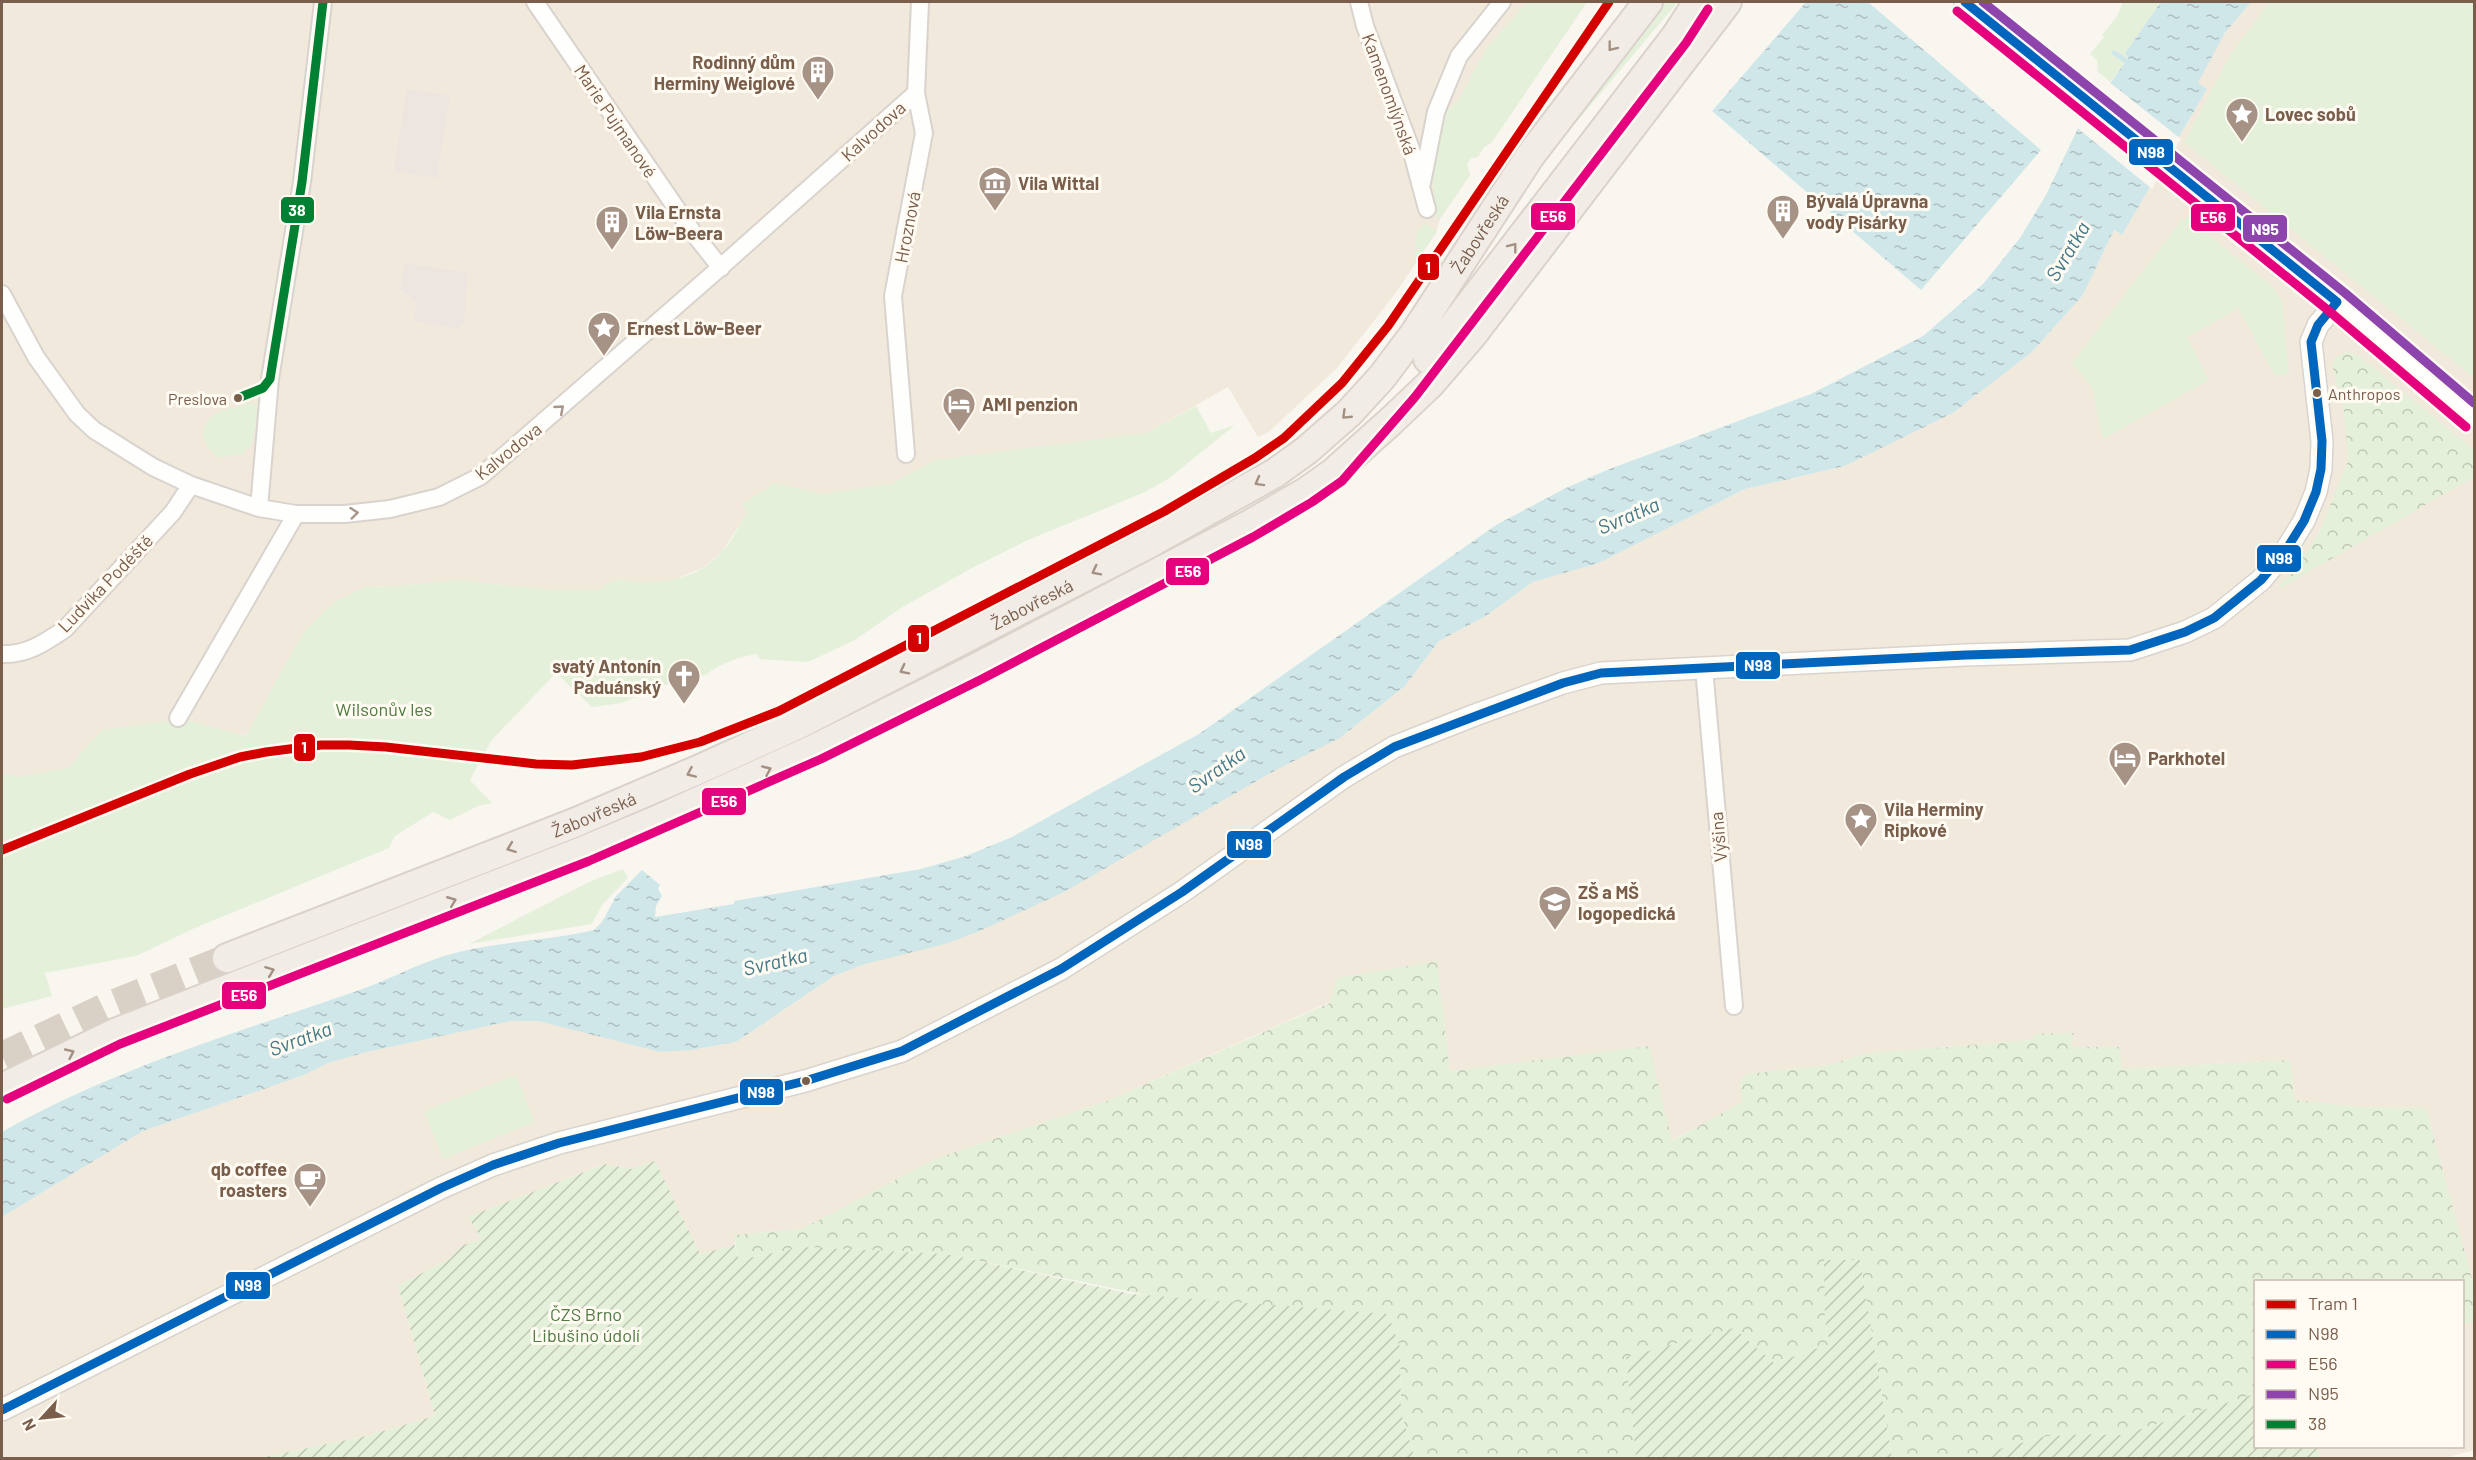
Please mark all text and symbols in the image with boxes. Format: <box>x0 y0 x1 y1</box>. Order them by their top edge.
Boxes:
street label: Kamenomlýnská <box>1358 30 1422 158</box>
one-way arrow <box>1608 41 1619 52</box>
place label: Rodinný dům Herminy Weiglové <box>654 51 795 94</box>
building icon: Rodinný dům Herminy Weiglové <box>800 54 836 101</box>
street label: Marie Pujmanové <box>570 60 662 182</box>
street label: Kalvodova <box>836 96 910 166</box>
place icon: Lovec sobů <box>2224 96 2260 143</box>
place label: Lovec sobů <box>2265 103 2356 125</box>
line badge: N98 <box>2128 138 2174 166</box>
text: N98 <box>2137 142 2165 161</box>
museum icon: Vila Wittal <box>977 165 1013 212</box>
place label: Vila Wittal <box>1018 172 1099 194</box>
street label: Hroznová <box>889 189 925 265</box>
street label: Žabovřeská <box>1446 190 1513 277</box>
place label: Bývalá Úpravna vody Pisárky <box>1806 190 1928 233</box>
building icon: Bývalá Úpravna vody Pisárky <box>1765 193 1801 240</box>
line badge: 38 <box>280 196 315 224</box>
text: 38 <box>288 200 306 219</box>
place label: Vila Ernsta Löw-Beera <box>635 201 723 244</box>
line badge: E56 <box>1530 202 1576 231</box>
line badge: E56 <box>2190 203 2236 232</box>
building icon: Vila Ernsta Löw-Beera <box>594 204 630 251</box>
text: E56 <box>1540 206 1567 225</box>
text: E56 <box>2200 207 2227 226</box>
line badge: N95 <box>2242 214 2288 243</box>
water label: Svratka <box>2040 217 2094 285</box>
text: N95 <box>2251 219 2279 238</box>
one-way arrow <box>1506 243 1517 254</box>
line badge: 1 <box>1417 253 1440 281</box>
text: 1 <box>1425 257 1431 276</box>
place icon: Ernest Löw-Beer <box>586 310 622 357</box>
place label: Ernest Löw-Beer <box>627 317 762 339</box>
place label: Anthropos <box>2328 384 2400 403</box>
hotel icon: AMI penzion <box>941 386 977 433</box>
marker: Anthropos <box>2311 387 2323 399</box>
place label: Preslova <box>168 389 227 408</box>
marker: Preslova <box>232 392 244 404</box>
place label: AMI penzion <box>982 393 1078 415</box>
one-way arrow <box>553 405 563 416</box>
one-way arrow <box>1343 408 1353 419</box>
street label: Kalvodova <box>470 418 546 484</box>
one-way arrow <box>1254 475 1265 486</box>
water label: Svratka <box>1593 491 1663 539</box>
one-way arrow <box>349 507 359 520</box>
street label: Ludvíka Podéště <box>53 529 157 637</box>
line badge: N98 <box>2256 544 2302 573</box>
text: N98 <box>2265 548 2293 567</box>
line badge: E56 <box>1165 557 1210 586</box>
text: E56 <box>1175 561 1202 580</box>
one-way arrow <box>1092 564 1102 575</box>
street label: Žabovřeská <box>987 574 1076 634</box>
line badge: 1 <box>907 624 930 653</box>
text: 1 <box>916 628 922 647</box>
line badge: N98 <box>1735 651 1781 680</box>
place label: svatý Antonín Paduánský <box>552 655 661 698</box>
text: N98 <box>1744 655 1772 674</box>
church icon: svatý Antonín Paduánský <box>666 658 702 705</box>
one-way arrow <box>900 663 910 674</box>
park label: Wilsonův les <box>336 698 432 720</box>
line badge: 1 <box>293 733 316 762</box>
text: 1 <box>301 737 307 756</box>
hotel icon: Parkhotel <box>2107 740 2143 787</box>
water label: Svratka <box>1182 741 1250 797</box>
place label: Parkhotel <box>2148 747 2225 769</box>
one-way arrow <box>761 765 772 777</box>
one-way arrow <box>686 766 697 778</box>
street label: Žabovřeská <box>549 787 639 842</box>
line badge: E56 <box>701 787 747 816</box>
text: E56 <box>711 791 738 810</box>
place label: Vila Herminy Ripkové <box>1884 798 1983 841</box>
place icon: Vila Herminy Ripkové <box>1843 801 1879 848</box>
street label: Výšina <box>1705 811 1731 863</box>
line badge: N98 <box>1226 830 1272 859</box>
text: N98 <box>1235 834 1263 853</box>
one-way arrow <box>506 841 517 853</box>
place label: ZŠ a MŠ logopedická <box>1578 881 1676 924</box>
school or university icon: ZŠ a MŠ logopedická <box>1537 884 1573 931</box>
one-way arrow <box>446 896 457 908</box>
water label: Svratka <box>741 942 809 980</box>
one-way arrow <box>264 966 275 979</box>
line badge: E56 <box>221 981 267 1010</box>
text: E56 <box>231 985 258 1004</box>
water label: Svratka <box>265 1016 335 1060</box>
one-way arrow <box>64 1049 75 1061</box>
unlabelled marker <box>800 1075 812 1087</box>
line badge: N98 <box>739 1078 784 1106</box>
text: N98 <box>747 1082 775 1101</box>
place label: qb coffee roasters <box>211 1158 287 1201</box>
cafe icon: qb coffee roasters <box>292 1161 328 1208</box>
line badge: N98 <box>225 1271 271 1300</box>
text: N98 <box>234 1275 262 1294</box>
legend <box>2254 1280 2464 1448</box>
text: Tram 1 <box>2308 1292 2358 1314</box>
park label: ČZS Brno Libušino údolí <box>532 1303 640 1346</box>
text: N98 <box>2308 1322 2339 1344</box>
text: E56 <box>2308 1352 2337 1374</box>
text: N95 <box>2308 1382 2339 1404</box>
north arrow <box>12 1388 72 1448</box>
text: 38 <box>2308 1412 2327 1434</box>
text: N <box>17 1416 39 1434</box>

